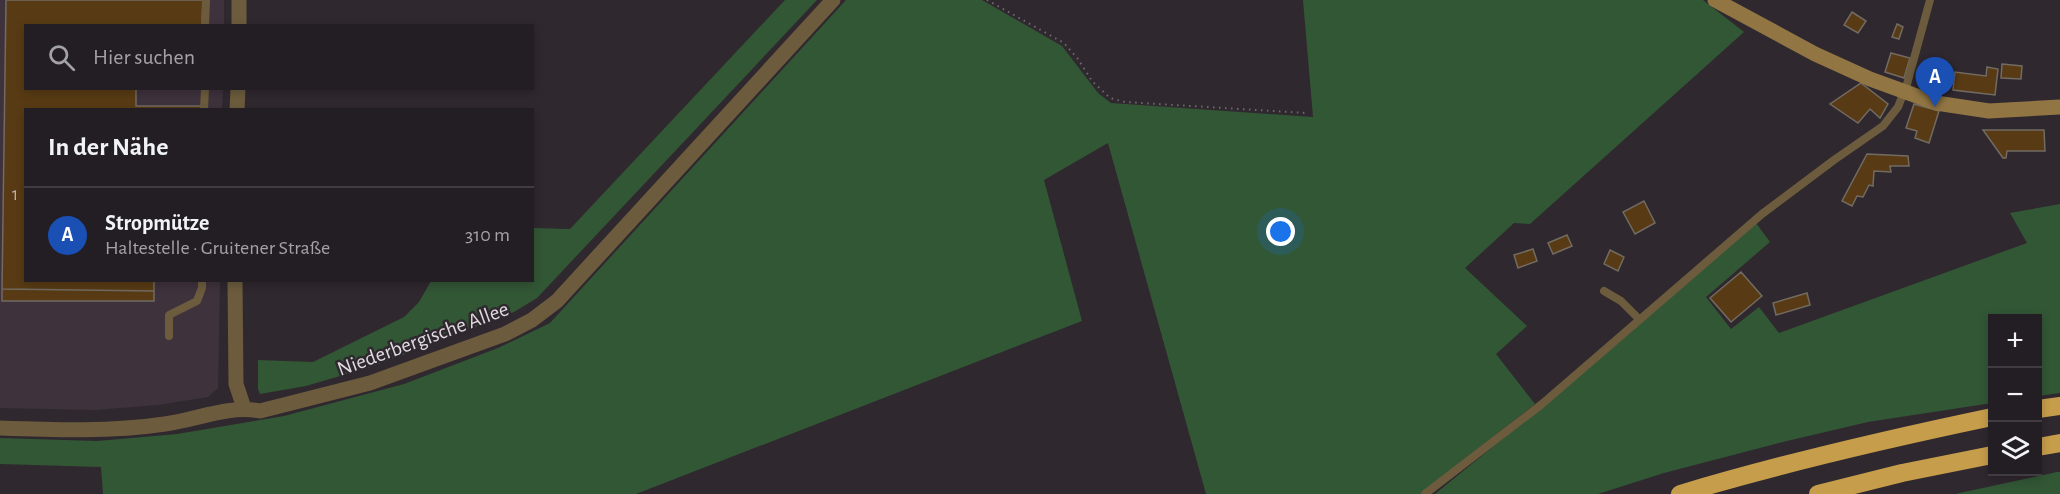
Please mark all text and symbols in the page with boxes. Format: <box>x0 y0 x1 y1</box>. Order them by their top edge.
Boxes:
search box <box>24 24 534 90</box>
icon: search <box>45 41 78 74</box>
text: Hier suchen <box>93 46 195 68</box>
pin: A <box>1916 57 1954 107</box>
text: In der Nähe <box>48 134 168 160</box>
house number: 1 <box>12 186 18 204</box>
text: Stropmütze <box>105 212 209 234</box>
your location <box>1266 217 1295 246</box>
text: A <box>62 225 74 245</box>
text: 310 m <box>465 225 510 245</box>
text: Haltestelle · Gruitener Straße <box>105 238 330 258</box>
street label: Niederbergische Allee <box>334 298 512 380</box>
map controls <box>1988 314 2042 476</box>
button: + <box>1988 314 2042 368</box>
button: − <box>1988 368 2042 422</box>
button: layers <box>1988 422 2042 476</box>

